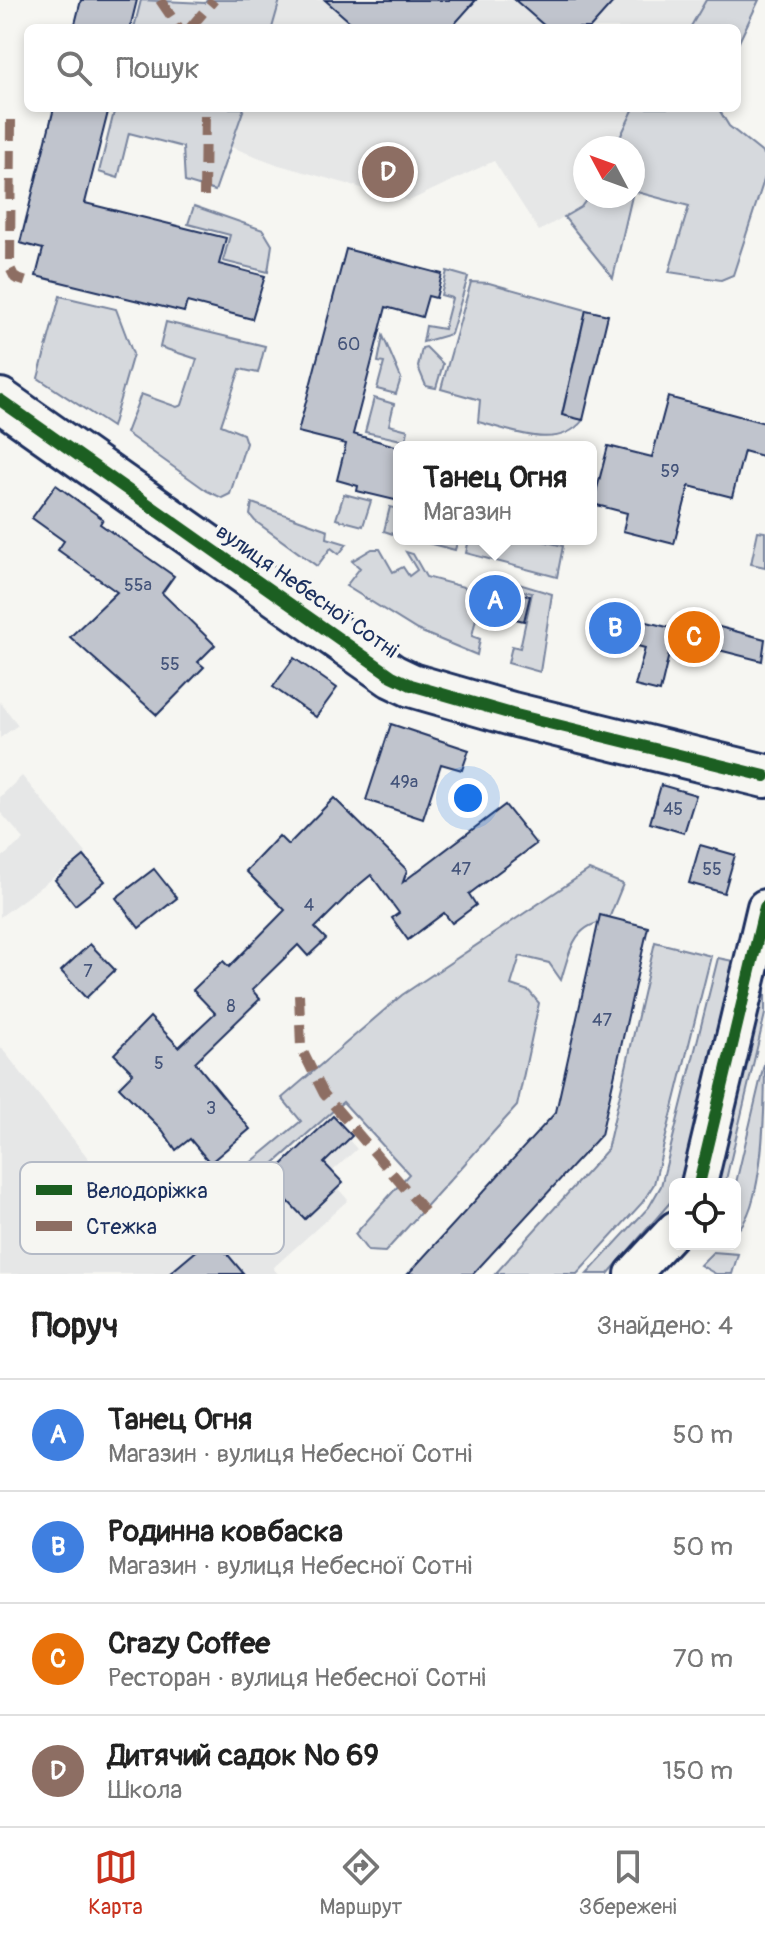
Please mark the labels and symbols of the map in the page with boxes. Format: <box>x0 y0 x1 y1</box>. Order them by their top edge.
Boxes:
north arrow <box>573 136 645 208</box>
pin: D <box>362 142 414 202</box>
house number: 60 <box>338 333 360 356</box>
house number: 59 <box>660 460 680 483</box>
street label: вулиця Небесної Сотні <box>210 518 404 665</box>
pin: A <box>469 571 521 631</box>
house number: 55а <box>124 574 152 597</box>
pin: B <box>589 598 641 658</box>
pin: C <box>668 607 720 667</box>
house number: 55 <box>160 653 180 676</box>
house number: 49а <box>390 771 418 794</box>
your location <box>448 778 488 818</box>
house number: 45 <box>663 798 683 821</box>
house number: 47 <box>451 858 471 881</box>
house number: 55 <box>702 858 722 881</box>
house number: 4 <box>304 894 315 917</box>
house number: 7 <box>83 960 93 983</box>
house number: 8 <box>226 995 236 1018</box>
house number: 47 <box>592 1009 612 1032</box>
house number: 5 <box>154 1052 164 1075</box>
house number: 3 <box>206 1097 216 1120</box>
legend <box>20 1162 284 1254</box>
text: Велодоріжка <box>86 1177 208 1205</box>
text: Стежка <box>86 1213 157 1241</box>

